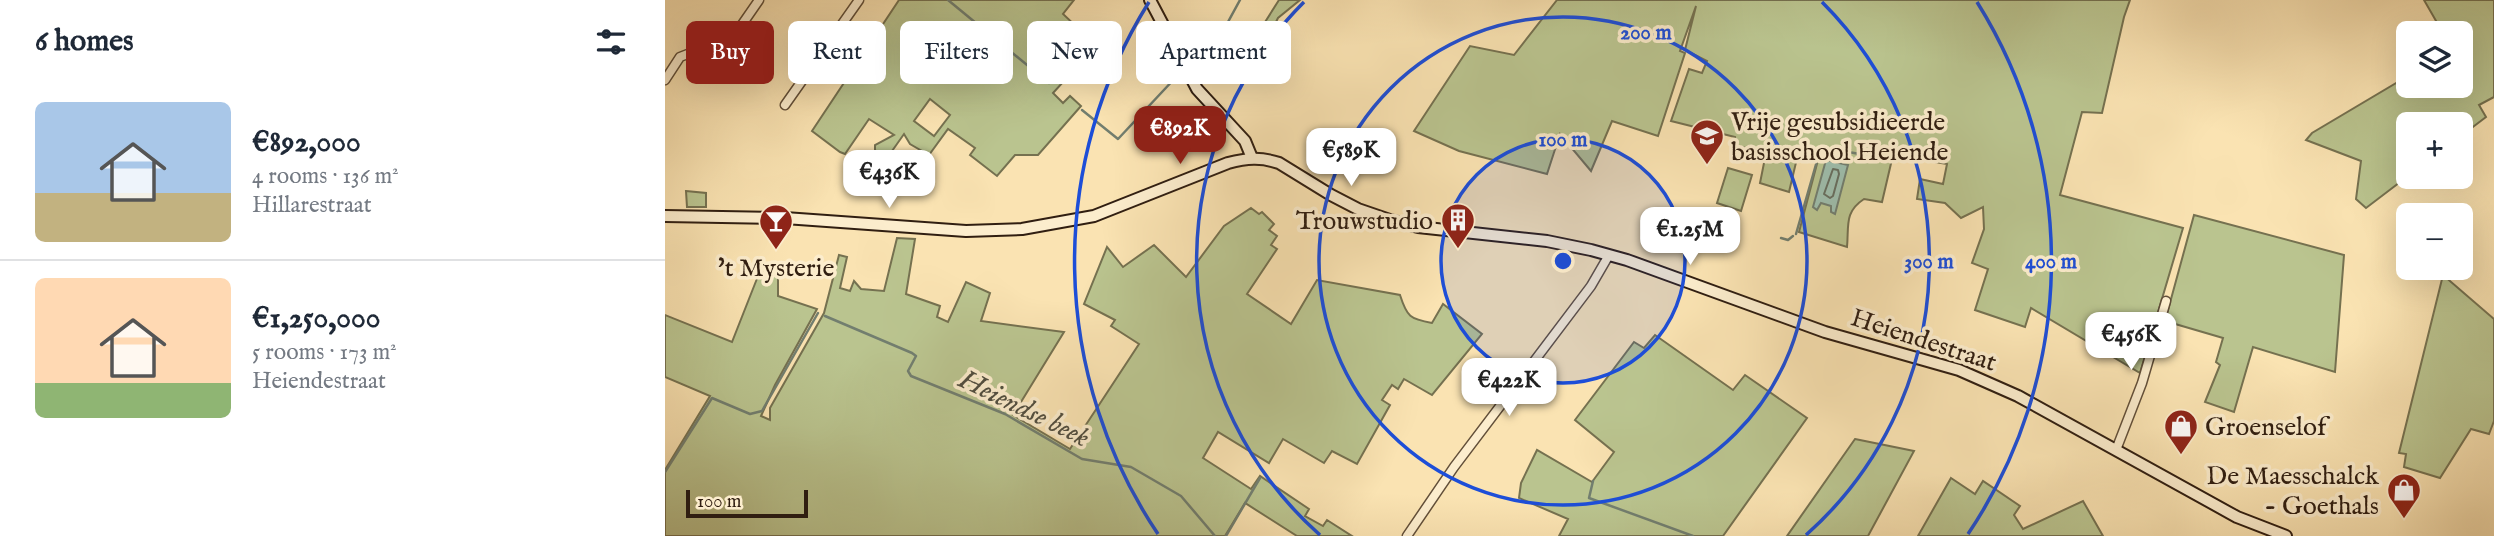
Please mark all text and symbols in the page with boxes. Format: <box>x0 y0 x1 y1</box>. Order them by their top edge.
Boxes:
text: 200 m <box>1620 20 1672 47</box>
chip: Buy <box>686 21 774 84</box>
chip: Rent <box>788 21 886 84</box>
chip: Filters <box>900 21 1013 84</box>
chip: New <box>1027 21 1122 84</box>
chip: Apartment <box>1136 21 1291 84</box>
map controls <box>2396 21 2473 280</box>
button: layers <box>2396 21 2473 98</box>
text: 6 homes <box>35 23 134 61</box>
icon: filters <box>592 23 630 61</box>
pin: €892K <box>1131 106 1229 166</box>
place label: Vrije gesubsidieerde basisschool Heiende <box>1730 106 1949 169</box>
button: + <box>2396 112 2473 189</box>
text: €892K <box>1150 114 1210 143</box>
school or university icon: Vrije gesubsidieerde basisschool Heiende <box>1688 117 1726 166</box>
text: €892,000 <box>252 124 361 162</box>
text: 100 m <box>1538 127 1588 154</box>
pin: €589K <box>1302 128 1400 188</box>
icon: home <box>91 130 175 214</box>
text: €589K <box>1322 136 1380 165</box>
pin: €436K <box>840 150 938 210</box>
text: €436K <box>859 158 919 187</box>
text: 4 rooms · 136 m² <box>252 162 399 191</box>
text: Hillarestraat <box>252 191 372 220</box>
building icon: Trouwstudio <box>1439 201 1477 250</box>
bar icon: 't Mysterie <box>757 202 795 251</box>
button: − <box>2396 203 2473 280</box>
place label: Trouwstudio <box>1296 205 1433 238</box>
pin: €1.25M <box>1633 208 1747 267</box>
text: €1.25M <box>1656 215 1724 244</box>
centre of rings <box>1551 249 1575 273</box>
text: 300 m <box>1904 249 1954 276</box>
text: 400 m <box>2025 249 2078 276</box>
place label: 't Mysterie <box>718 252 834 285</box>
text: €1,250,000 <box>252 300 380 338</box>
street label: Heiendestraat <box>1846 301 2001 380</box>
icon: home <box>91 306 175 390</box>
pin: €456K <box>2082 312 2180 372</box>
text: €456K <box>2101 320 2161 349</box>
text: 5 rooms · 173 m² <box>252 338 397 367</box>
pin: €422K <box>1460 358 1558 418</box>
water label: Heiendse beek <box>952 362 1095 456</box>
text: €422K <box>1478 366 1540 395</box>
text: Heiendestraat <box>252 367 386 396</box>
shop icon: Groenselof <box>2162 407 2200 456</box>
place label: Groenselof <box>2205 411 2331 444</box>
place label: De Maesschalck - Goethals <box>2206 460 2380 523</box>
shop icon: De Maesschalck - Goethals <box>2385 471 2423 520</box>
scale bar <box>686 487 809 519</box>
text: 100 m <box>697 490 741 514</box>

